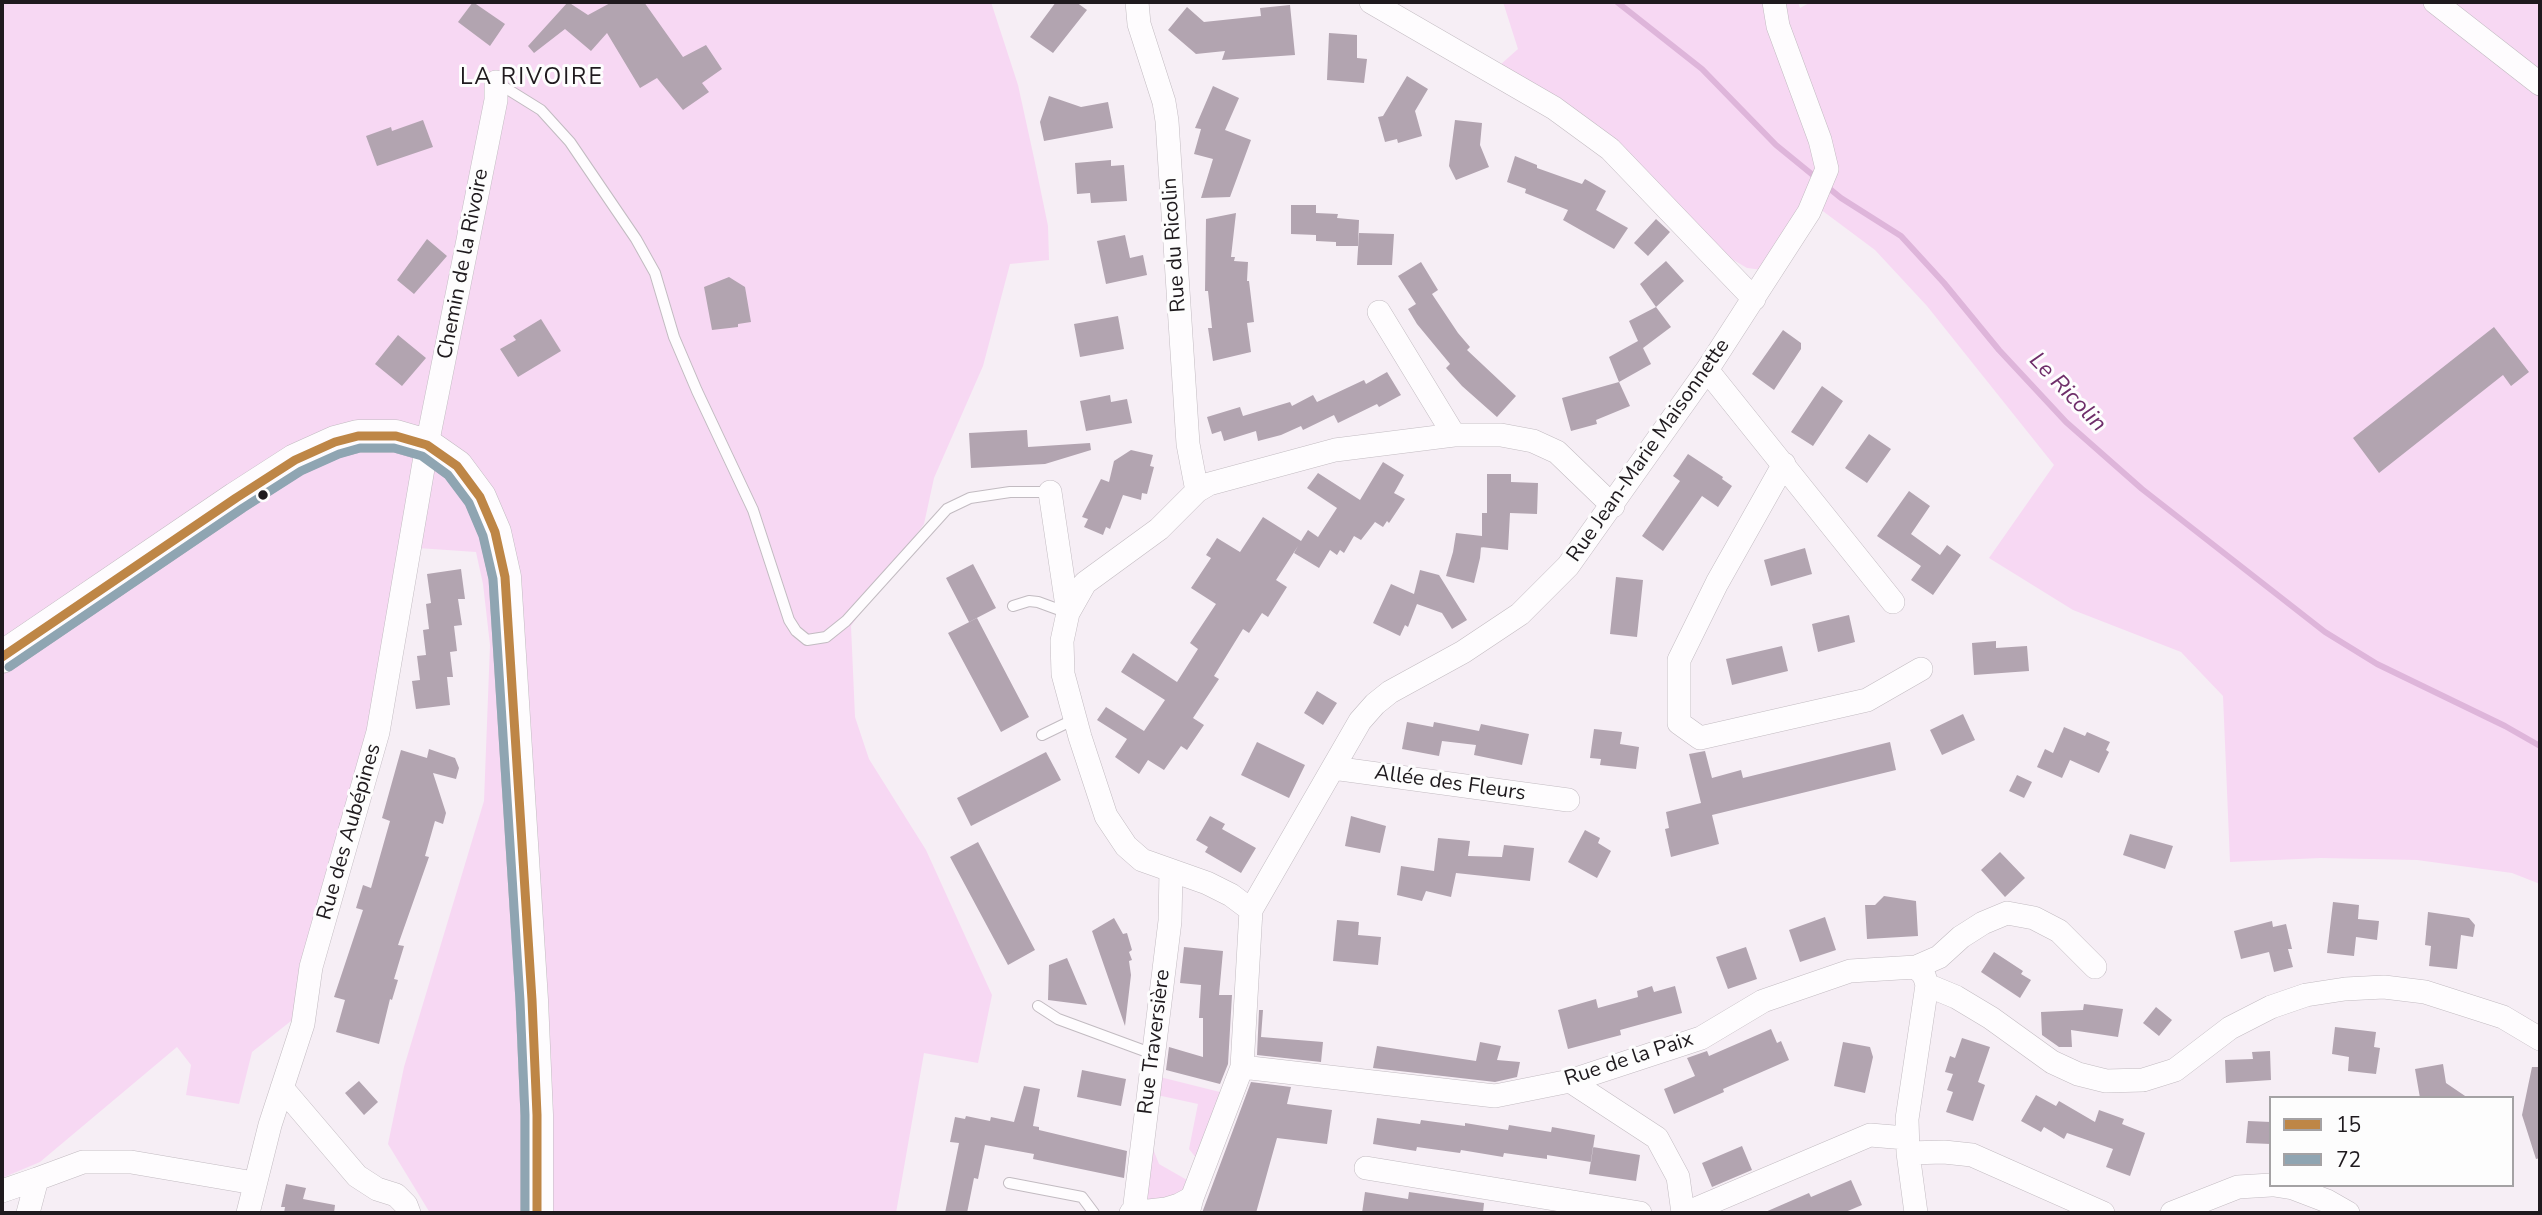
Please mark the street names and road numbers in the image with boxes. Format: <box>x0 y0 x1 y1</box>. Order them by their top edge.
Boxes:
street label: Chemin de la Rivoire <box>433 167 495 361</box>
street label: Rue du Ricolin <box>1158 177 1192 313</box>
street label: Rue Jean-Marie Maisonnette <box>1562 335 1736 567</box>
street label: Rue des Aubépines <box>313 741 387 923</box>
street label: Allée des Fleurs <box>1373 761 1527 807</box>
street label: Rue Traversière <box>1134 968 1176 1116</box>
street label: Rue de la Paix <box>1561 1027 1697 1093</box>

